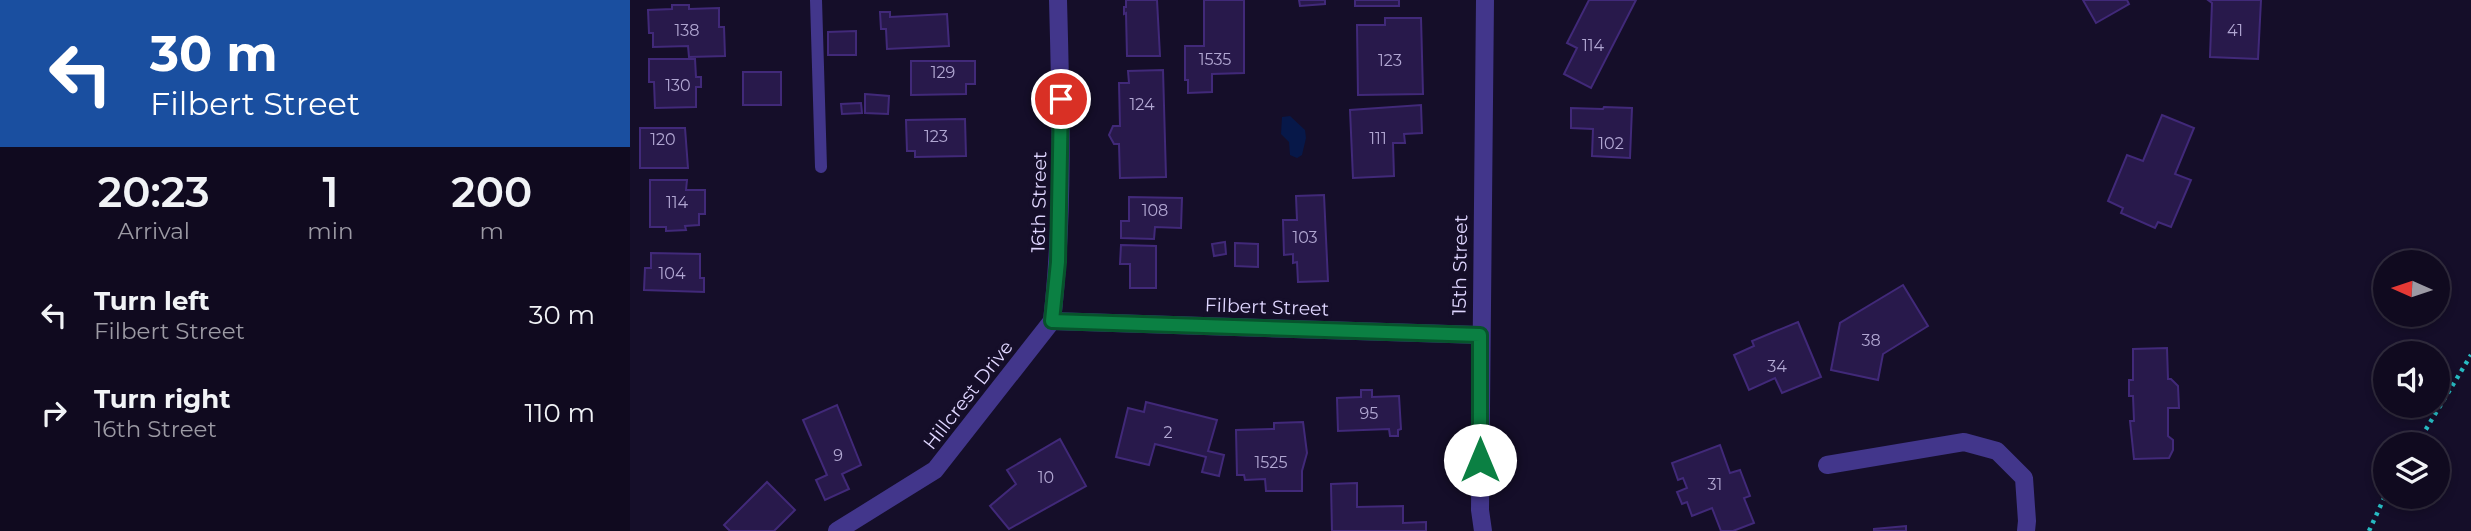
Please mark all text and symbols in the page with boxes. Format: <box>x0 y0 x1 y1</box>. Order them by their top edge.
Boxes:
house number: 138 <box>674 21 700 40</box>
house number: 41 <box>2227 21 2243 40</box>
text: 30 m <box>150 24 278 83</box>
icon: left <box>35 28 126 119</box>
house number: 114 <box>1582 36 1604 55</box>
house number: 1535 <box>1199 50 1231 69</box>
house number: 123 <box>1378 51 1402 70</box>
house number: 129 <box>931 63 955 82</box>
pin <box>1031 69 1091 129</box>
house number: 130 <box>665 76 691 95</box>
icon: arrive <box>1042 80 1080 118</box>
text: Filbert Street <box>150 84 360 123</box>
house number: 124 <box>1129 95 1155 114</box>
house number: 123 <box>924 127 948 146</box>
house number: 111 <box>1369 129 1387 148</box>
house number: 120 <box>650 130 676 149</box>
house number: 102 <box>1598 134 1624 153</box>
street label: 16th Street <box>1027 151 1051 253</box>
text: 20:23 <box>98 166 210 218</box>
text: 1 <box>322 166 338 218</box>
text: 200 <box>451 166 532 218</box>
house number: 114 <box>666 193 688 212</box>
house number: 108 <box>1142 201 1168 220</box>
street label: 15th Street <box>1448 214 1472 315</box>
text: Arrival <box>117 217 190 245</box>
text: min <box>307 217 354 245</box>
text: m <box>480 217 504 245</box>
house number: 103 <box>1292 228 1318 247</box>
north arrow <box>2373 250 2450 327</box>
map controls <box>2373 250 2450 509</box>
house number: 104 <box>659 264 686 283</box>
text: Turn left <box>94 285 210 317</box>
street label: Filbert Street <box>1204 293 1330 321</box>
icon: left <box>35 296 73 334</box>
text: 30 m <box>529 299 595 331</box>
text: Filbert Street <box>94 317 245 345</box>
house number: 38 <box>1861 331 1881 350</box>
street label: Hillcrest Drive <box>918 336 1018 454</box>
button: sound <box>2373 341 2450 418</box>
house number: 34 <box>1767 357 1787 376</box>
text: Turn right <box>94 383 230 415</box>
icon: right <box>35 394 73 432</box>
text: 110 m <box>525 397 595 429</box>
house number: 95 <box>1360 404 1378 423</box>
text: 16th Street <box>94 415 217 443</box>
house number: 2 <box>1163 423 1173 442</box>
position arrow <box>1443 423 1517 497</box>
button: layers <box>2373 432 2450 509</box>
house number: 9 <box>833 446 843 465</box>
house number: 1525 <box>1255 453 1287 472</box>
house number: 10 <box>1038 468 1054 487</box>
house number: 31 <box>1708 475 1722 494</box>

